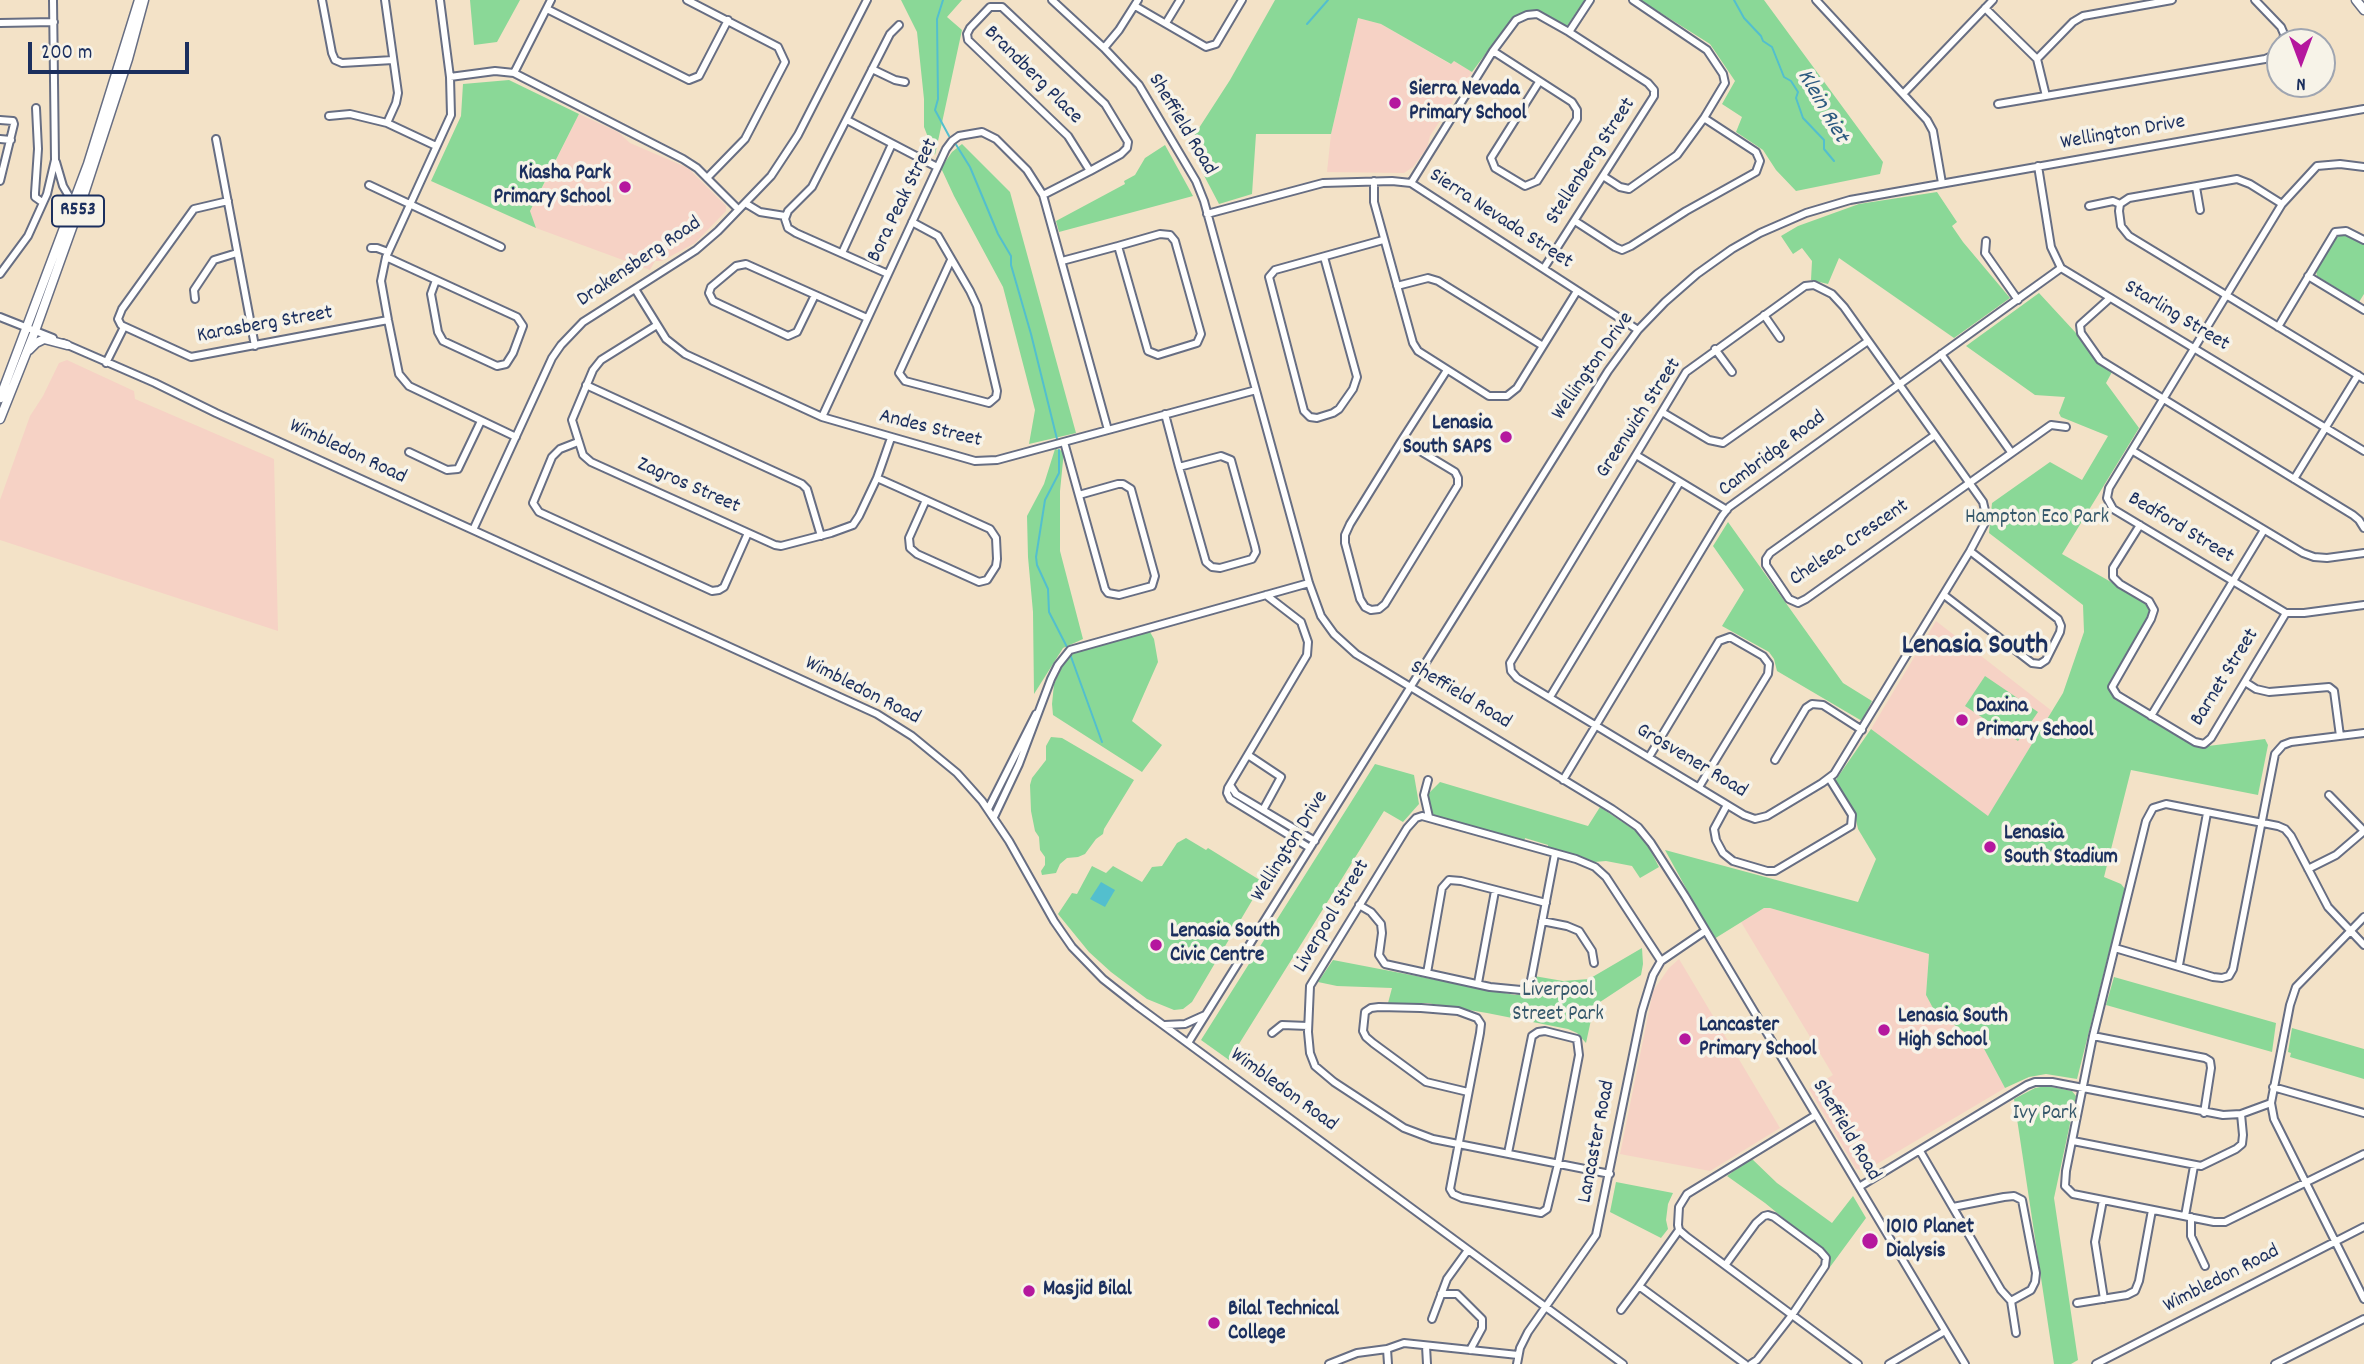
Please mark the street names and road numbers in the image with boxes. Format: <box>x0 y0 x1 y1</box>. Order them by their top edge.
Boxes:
street label: Brandberg Place <box>977 21 1087 131</box>
street label: Sheffield Road <box>1141 70 1221 180</box>
street label: Stellenberg Street <box>1542 94 1642 230</box>
street label: Wellington Drive <box>2059 111 2187 157</box>
street label: Bora Peak Street <box>863 135 945 267</box>
street label: Sierra Nevada Street <box>1423 164 1577 276</box>
road number: R553 <box>52 196 104 226</box>
street label: Drakensberg Road <box>573 212 707 314</box>
street label: Starling Street <box>2119 276 2233 358</box>
street label: Karasberg Street <box>195 302 335 350</box>
street label: Wellington Drive <box>1548 308 1640 426</box>
street label: Greenwich Street <box>1592 354 1688 484</box>
street label: Andes Street <box>876 405 984 455</box>
street label: Cambridge Road <box>1714 406 1832 504</box>
street label: Wimbledon Road <box>284 415 410 491</box>
street label: Zagros Street <box>633 453 743 521</box>
street label: Bedford Street <box>2122 487 2238 571</box>
street label: Chelsea Crescent <box>1786 495 1914 593</box>
street label: Barnet Street <box>2186 625 2266 731</box>
street label: Wimbledon Road <box>800 652 924 732</box>
street label: Sheffield Road <box>1405 656 1515 736</box>
street label: Grosvener Road <box>1631 719 1751 805</box>
street label: Wellington Drive <box>1247 787 1335 907</box>
street label: Liverpool Street <box>1289 856 1377 978</box>
street label: Wimbledon Road <box>1224 1044 1342 1138</box>
street label: Sheffield Road <box>1805 1076 1885 1186</box>
street label: Lancaster Road <box>1574 1079 1622 1205</box>
street label: Wimbledon Road <box>2160 1240 2284 1320</box>

